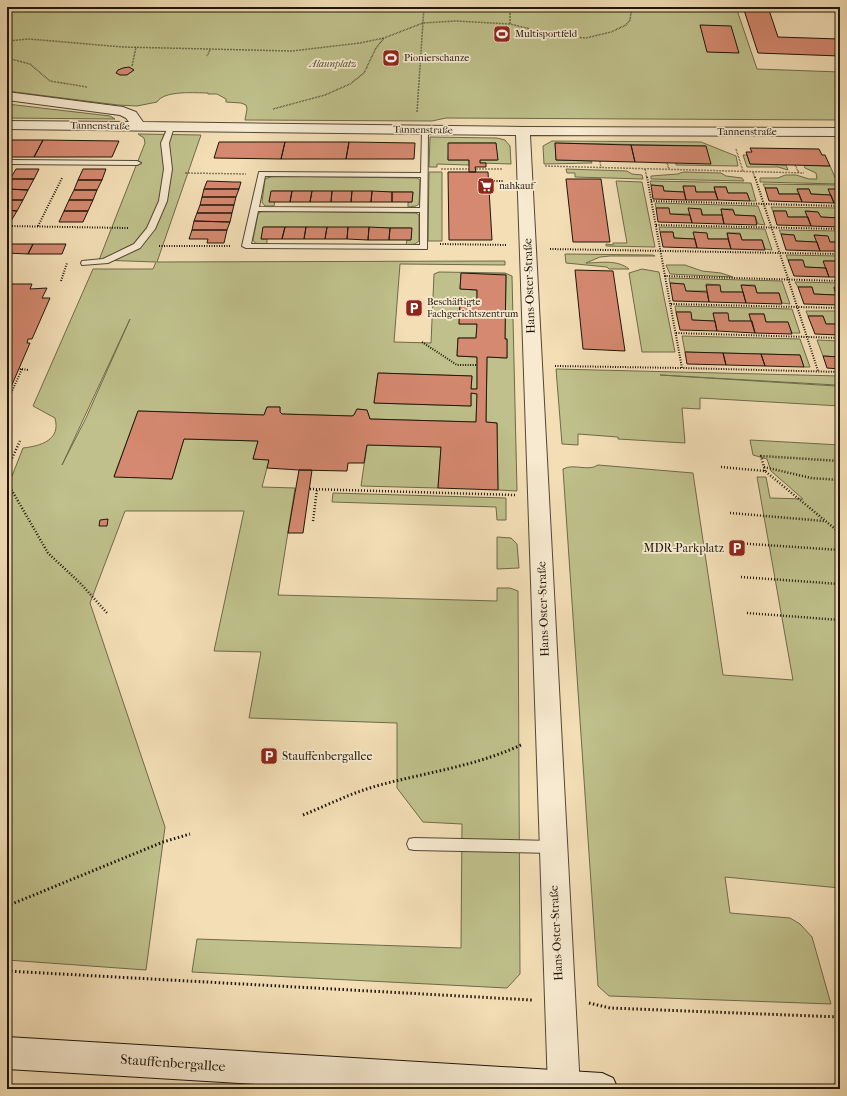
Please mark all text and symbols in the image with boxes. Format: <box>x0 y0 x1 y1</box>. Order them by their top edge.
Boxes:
sports icon: Multisportfeld <box>492 24 512 44</box>
place label: Multisportfeld <box>515 28 578 40</box>
sports icon: Pionierschanze <box>381 48 401 68</box>
place label: Pionierschanze <box>404 52 469 64</box>
park label: Alaunplatz <box>307 58 357 70</box>
street label: Tannenstraße <box>70 119 130 133</box>
street label: Tannenstraße <box>393 123 453 137</box>
street label: Tannenstraße <box>717 126 777 138</box>
supermarket icon: nahkauf <box>476 176 496 196</box>
place label: nahkauf <box>499 180 536 192</box>
street label: Hans-Oster-Straße <box>520 238 538 334</box>
place label: Beschäftigte Fachgerichtszentrum <box>427 296 519 320</box>
parking icon: Beschäftigte Fachgerichtszentrum <box>404 298 424 318</box>
parking icon: MDR-Parkplatz <box>727 538 747 558</box>
place label: MDR-Parkplatz <box>643 541 725 555</box>
street label: Hans-Oster-Straße <box>534 561 552 657</box>
parking icon: Stauffenbergallee <box>259 746 279 766</box>
place label: Stauffenbergallee <box>282 749 372 763</box>
street label: Hans-Oster-Straße <box>547 885 565 981</box>
street label: Stauffenbergallee <box>120 1051 226 1075</box>

